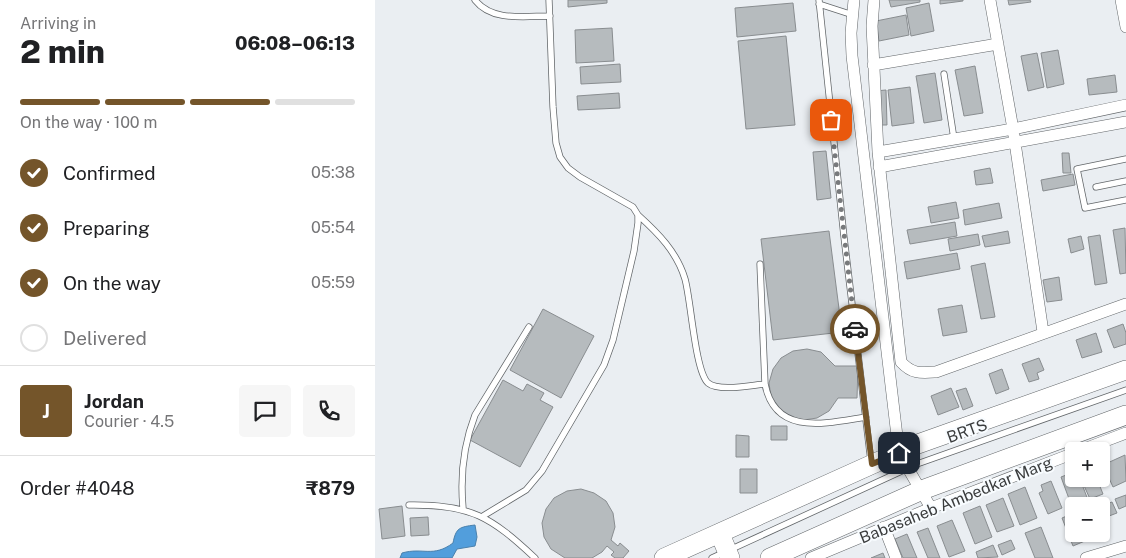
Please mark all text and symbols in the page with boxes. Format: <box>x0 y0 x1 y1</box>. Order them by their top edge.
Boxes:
text: Arriving in <box>20 14 96 33</box>
text: 06:08–06:13 <box>235 32 355 54</box>
text: 2 min <box>20 33 105 70</box>
pin <box>810 99 852 141</box>
icon: bag <box>817 106 845 134</box>
text: On the way · 100 m <box>20 113 157 132</box>
icon: check <box>20 159 48 187</box>
text: Confirmed <box>63 162 156 184</box>
text: 05:38 <box>311 163 355 182</box>
icon: check <box>20 214 48 242</box>
text: Preparing <box>63 217 150 239</box>
text: 05:54 <box>311 218 355 237</box>
icon: check <box>20 269 48 297</box>
text: On the way <box>63 272 161 294</box>
text: 05:59 <box>311 273 355 292</box>
courier <box>830 304 880 354</box>
icon: car <box>841 315 869 343</box>
text: Delivered <box>63 327 147 349</box>
button: chat <box>239 385 291 437</box>
button: phone <box>303 385 355 437</box>
text: Jordan <box>84 390 144 412</box>
text: J <box>42 400 50 422</box>
text: Courier · 4.5 <box>84 412 174 431</box>
street label: BRTS <box>944 415 990 447</box>
pin <box>878 432 920 474</box>
icon: home <box>885 439 913 467</box>
map controls <box>1065 442 1110 542</box>
button: + <box>1065 442 1110 487</box>
street label: Babasaheb Ambedkar Marg <box>857 453 1055 547</box>
text: Order #4048 <box>20 477 134 499</box>
text: ₹879 <box>306 477 355 499</box>
button: − <box>1065 497 1110 542</box>

